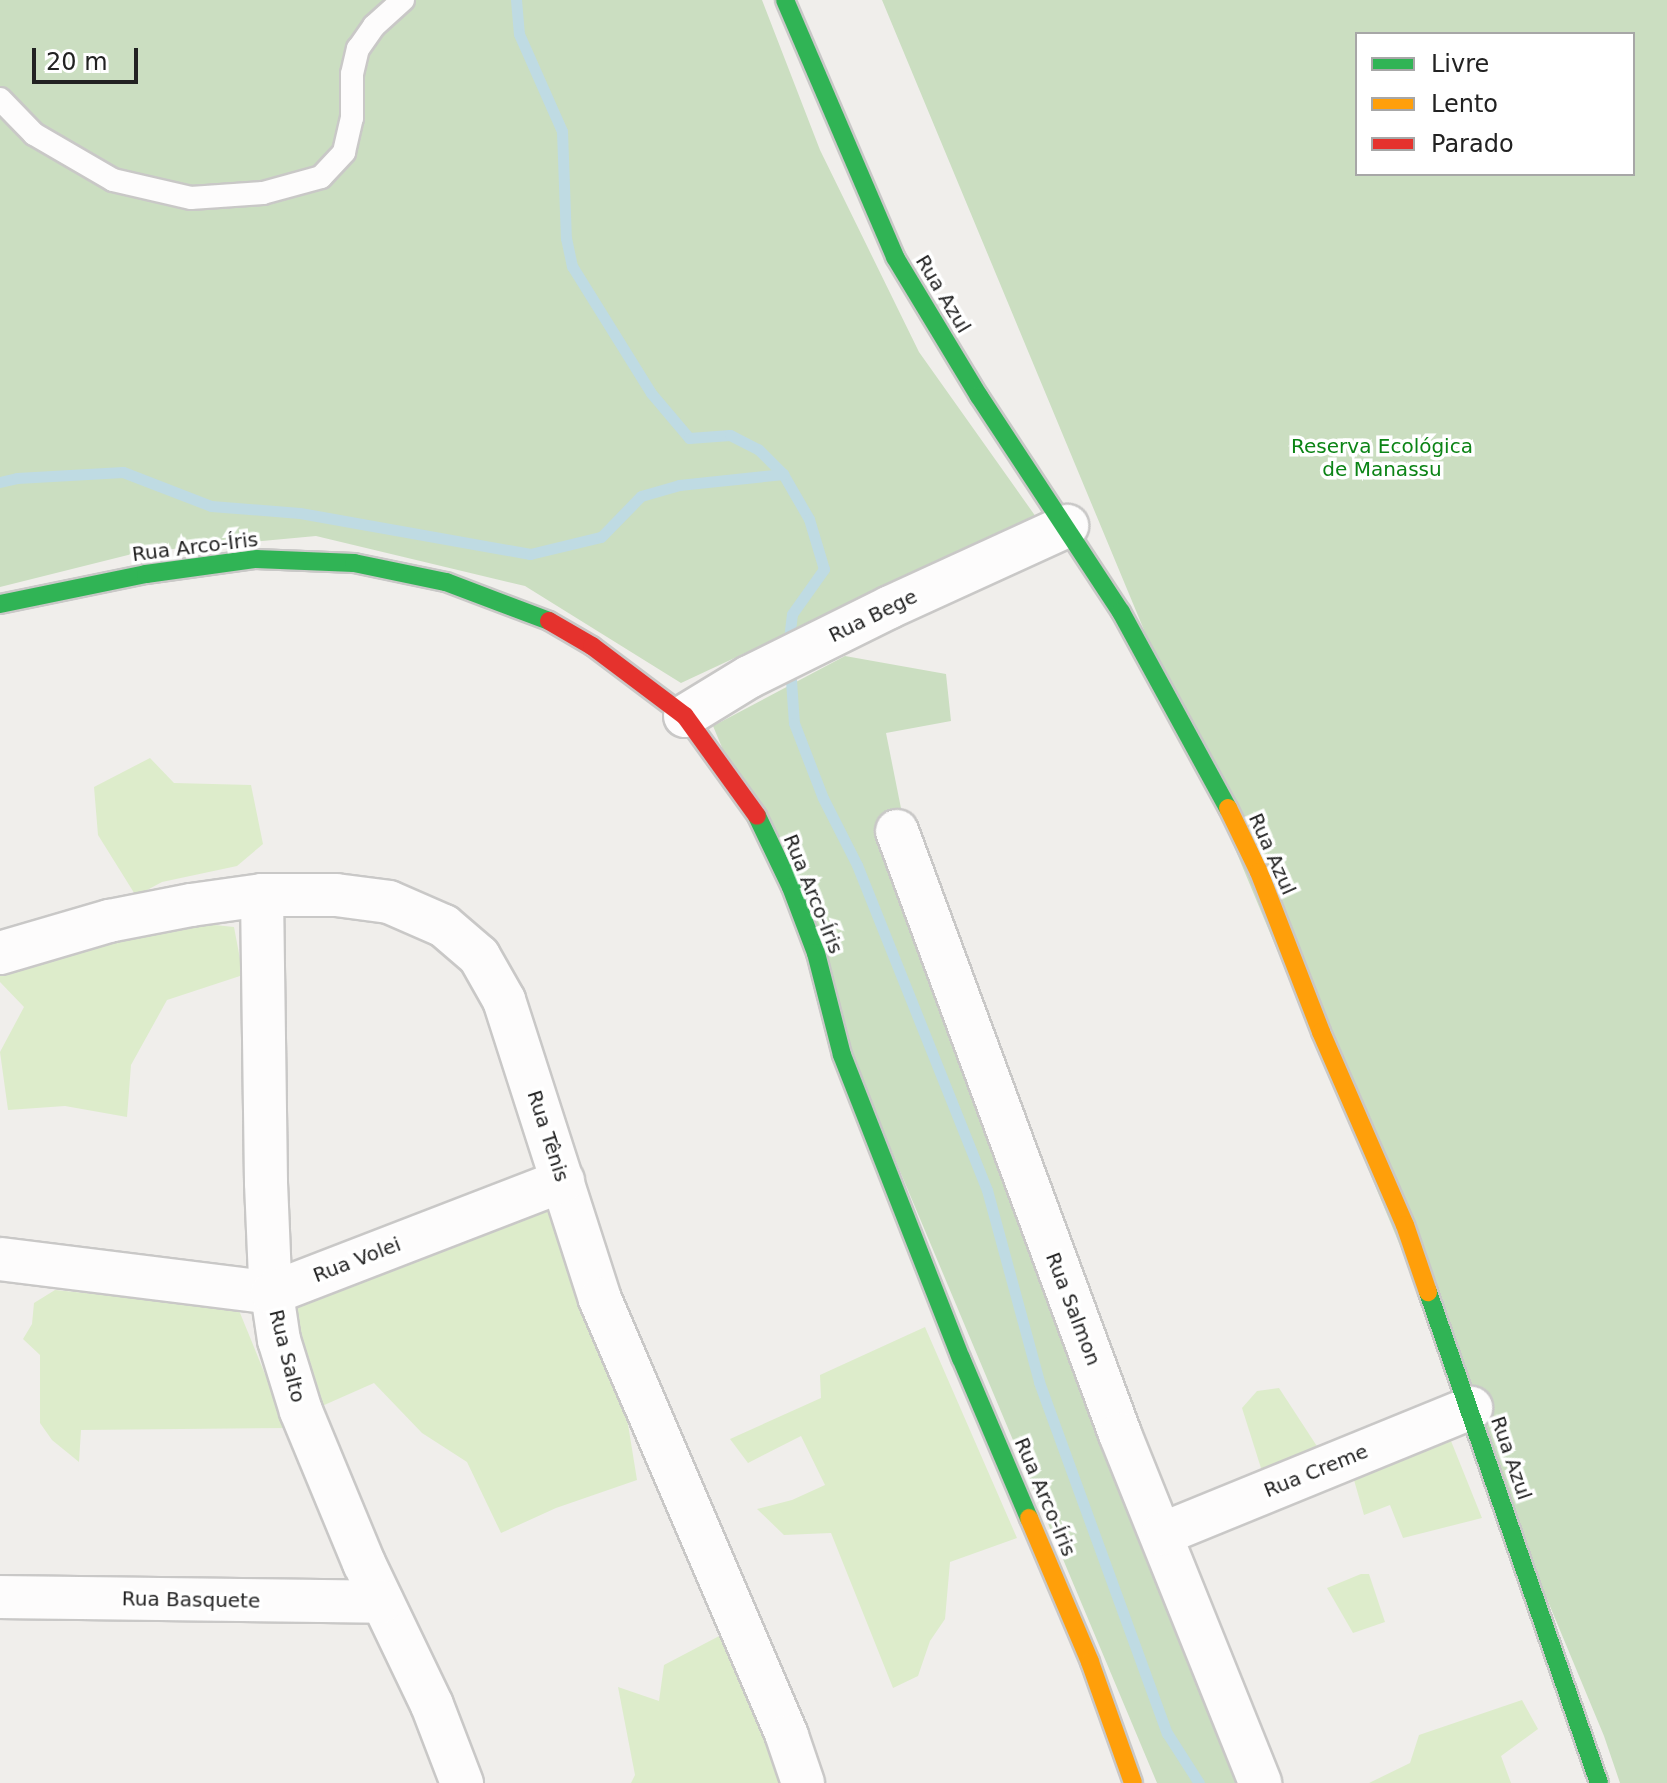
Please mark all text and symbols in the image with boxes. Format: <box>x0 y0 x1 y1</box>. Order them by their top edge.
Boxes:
scale bar <box>36 32 142 82</box>
legend <box>1355 32 1635 176</box>
text: 20 m <box>46 48 108 76</box>
text: Livre <box>1431 50 1489 78</box>
text: Lento <box>1431 90 1498 118</box>
text: Parado <box>1431 130 1514 158</box>
street label: Rua Azul <box>910 251 976 337</box>
park label: Reserva Ecológica de Manassu <box>1291 435 1473 482</box>
street label: Rua Arco-Íris <box>131 527 259 567</box>
street label: Rua Bege <box>825 584 921 648</box>
street label: Rua Azul <box>1243 810 1301 898</box>
street label: Rua Arco-Íris <box>778 831 848 957</box>
street label: Rua Tênis <box>522 1087 574 1185</box>
street label: Rua Volei <box>310 1232 404 1288</box>
street label: Rua Salmon <box>1040 1249 1106 1369</box>
street label: Rua Salto <box>264 1307 310 1405</box>
street label: Rua Azul <box>1486 1413 1536 1503</box>
street label: Rua Arco-Íris <box>1009 1434 1081 1560</box>
street label: Rua Creme <box>1260 1439 1372 1503</box>
street label: Rua Basquete <box>122 1587 260 1613</box>

